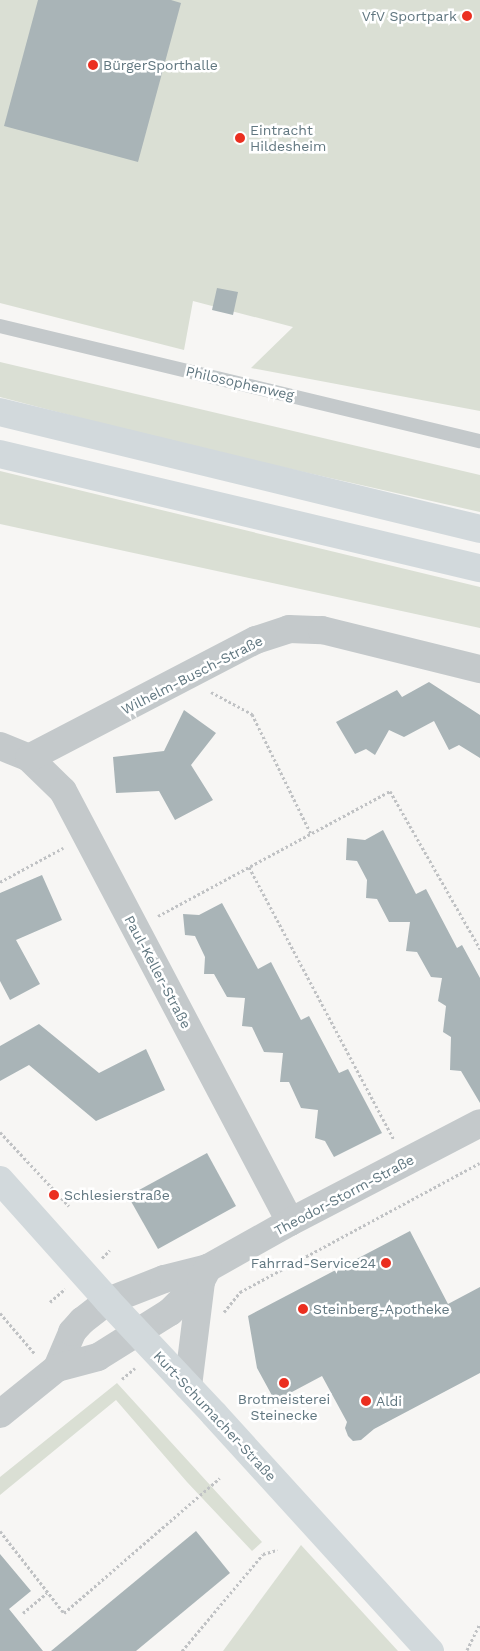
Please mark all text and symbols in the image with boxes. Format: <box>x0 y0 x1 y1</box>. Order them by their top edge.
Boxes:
place label: VfV Sportpark <box>361 8 457 24</box>
marker: VfV Sportpark <box>461 10 473 22</box>
place label: BürgerSporthalle <box>103 57 218 73</box>
marker: BürgerSporthalle <box>87 59 99 71</box>
place label: Eintracht Hildesheim <box>250 122 326 154</box>
marker: Eintracht Hildesheim <box>234 132 246 144</box>
street label: Philosophenweg <box>184 362 296 404</box>
street label: Wilhelm-Busch-Straße <box>118 632 266 718</box>
street label: Paul-Keller-Straße <box>121 913 195 1031</box>
street label: Theodor-Storm-Straße <box>271 1151 417 1239</box>
place label: Schlesierstraße <box>64 1187 170 1203</box>
marker: Schlesierstraße <box>48 1189 60 1201</box>
place label: Fahrrad-Service24 <box>251 1255 376 1271</box>
marker: Fahrrad-Service24 <box>380 1257 392 1269</box>
place label: Steinberg-Apotheke <box>313 1301 449 1317</box>
marker: Steinberg-Apotheke <box>297 1303 309 1315</box>
street label: Kurt-Schumacher-Straße <box>150 1347 280 1485</box>
marker: Brotmeisterei Steinecke <box>278 1377 290 1389</box>
place label: Brotmeisterei Steinecke <box>238 1391 330 1424</box>
place label: Aldi <box>376 1393 402 1409</box>
marker: Aldi <box>360 1395 372 1407</box>

